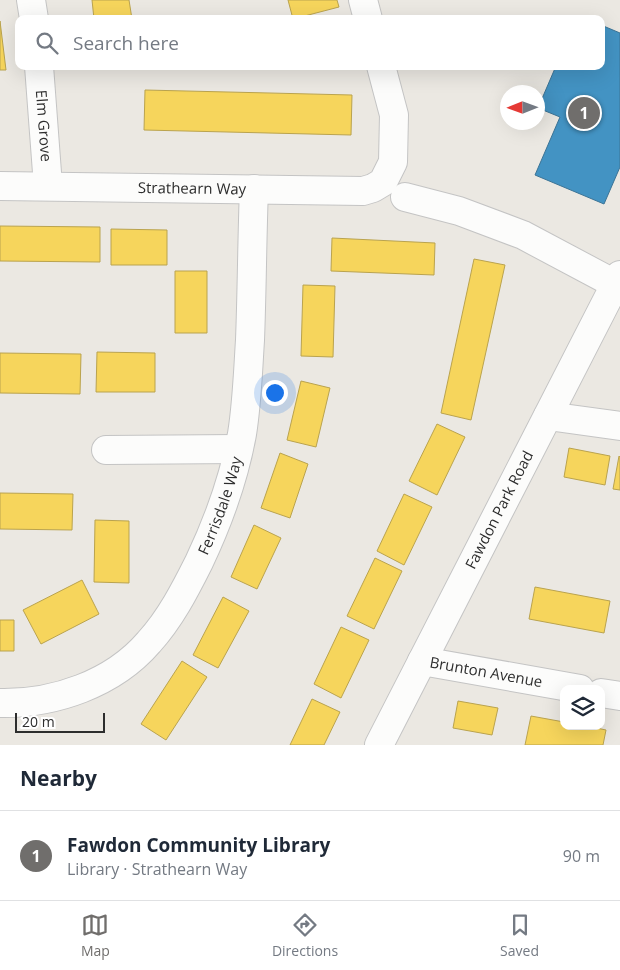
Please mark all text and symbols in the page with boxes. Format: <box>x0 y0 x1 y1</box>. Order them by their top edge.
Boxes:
search box <box>15 15 605 70</box>
icon: search <box>33 29 61 57</box>
text: Search here <box>73 30 179 56</box>
north arrow <box>500 85 545 130</box>
street label: Elm Grove <box>32 89 57 162</box>
pin: 1 <box>568 94 600 132</box>
street label: Strathearn Way <box>138 177 247 198</box>
your location <box>262 380 288 406</box>
street label: Fawdon Park Road <box>460 447 537 572</box>
street label: Ferrisdale Way <box>193 454 246 558</box>
street label: Brunton Avenue <box>428 652 544 691</box>
map controls <box>560 685 605 730</box>
button: layers <box>560 685 605 730</box>
scale bar <box>15 710 105 733</box>
text: 20 m <box>22 712 55 731</box>
text: Nearby <box>20 764 97 792</box>
text: Fawdon Community Library <box>67 832 330 858</box>
text: 1 <box>31 845 41 867</box>
text: 90 m <box>563 845 600 867</box>
text: Library · Strathearn Way <box>67 858 247 880</box>
tab: Map <box>81 911 110 960</box>
tab: Directions <box>272 911 338 960</box>
tab: Saved <box>500 911 539 960</box>

